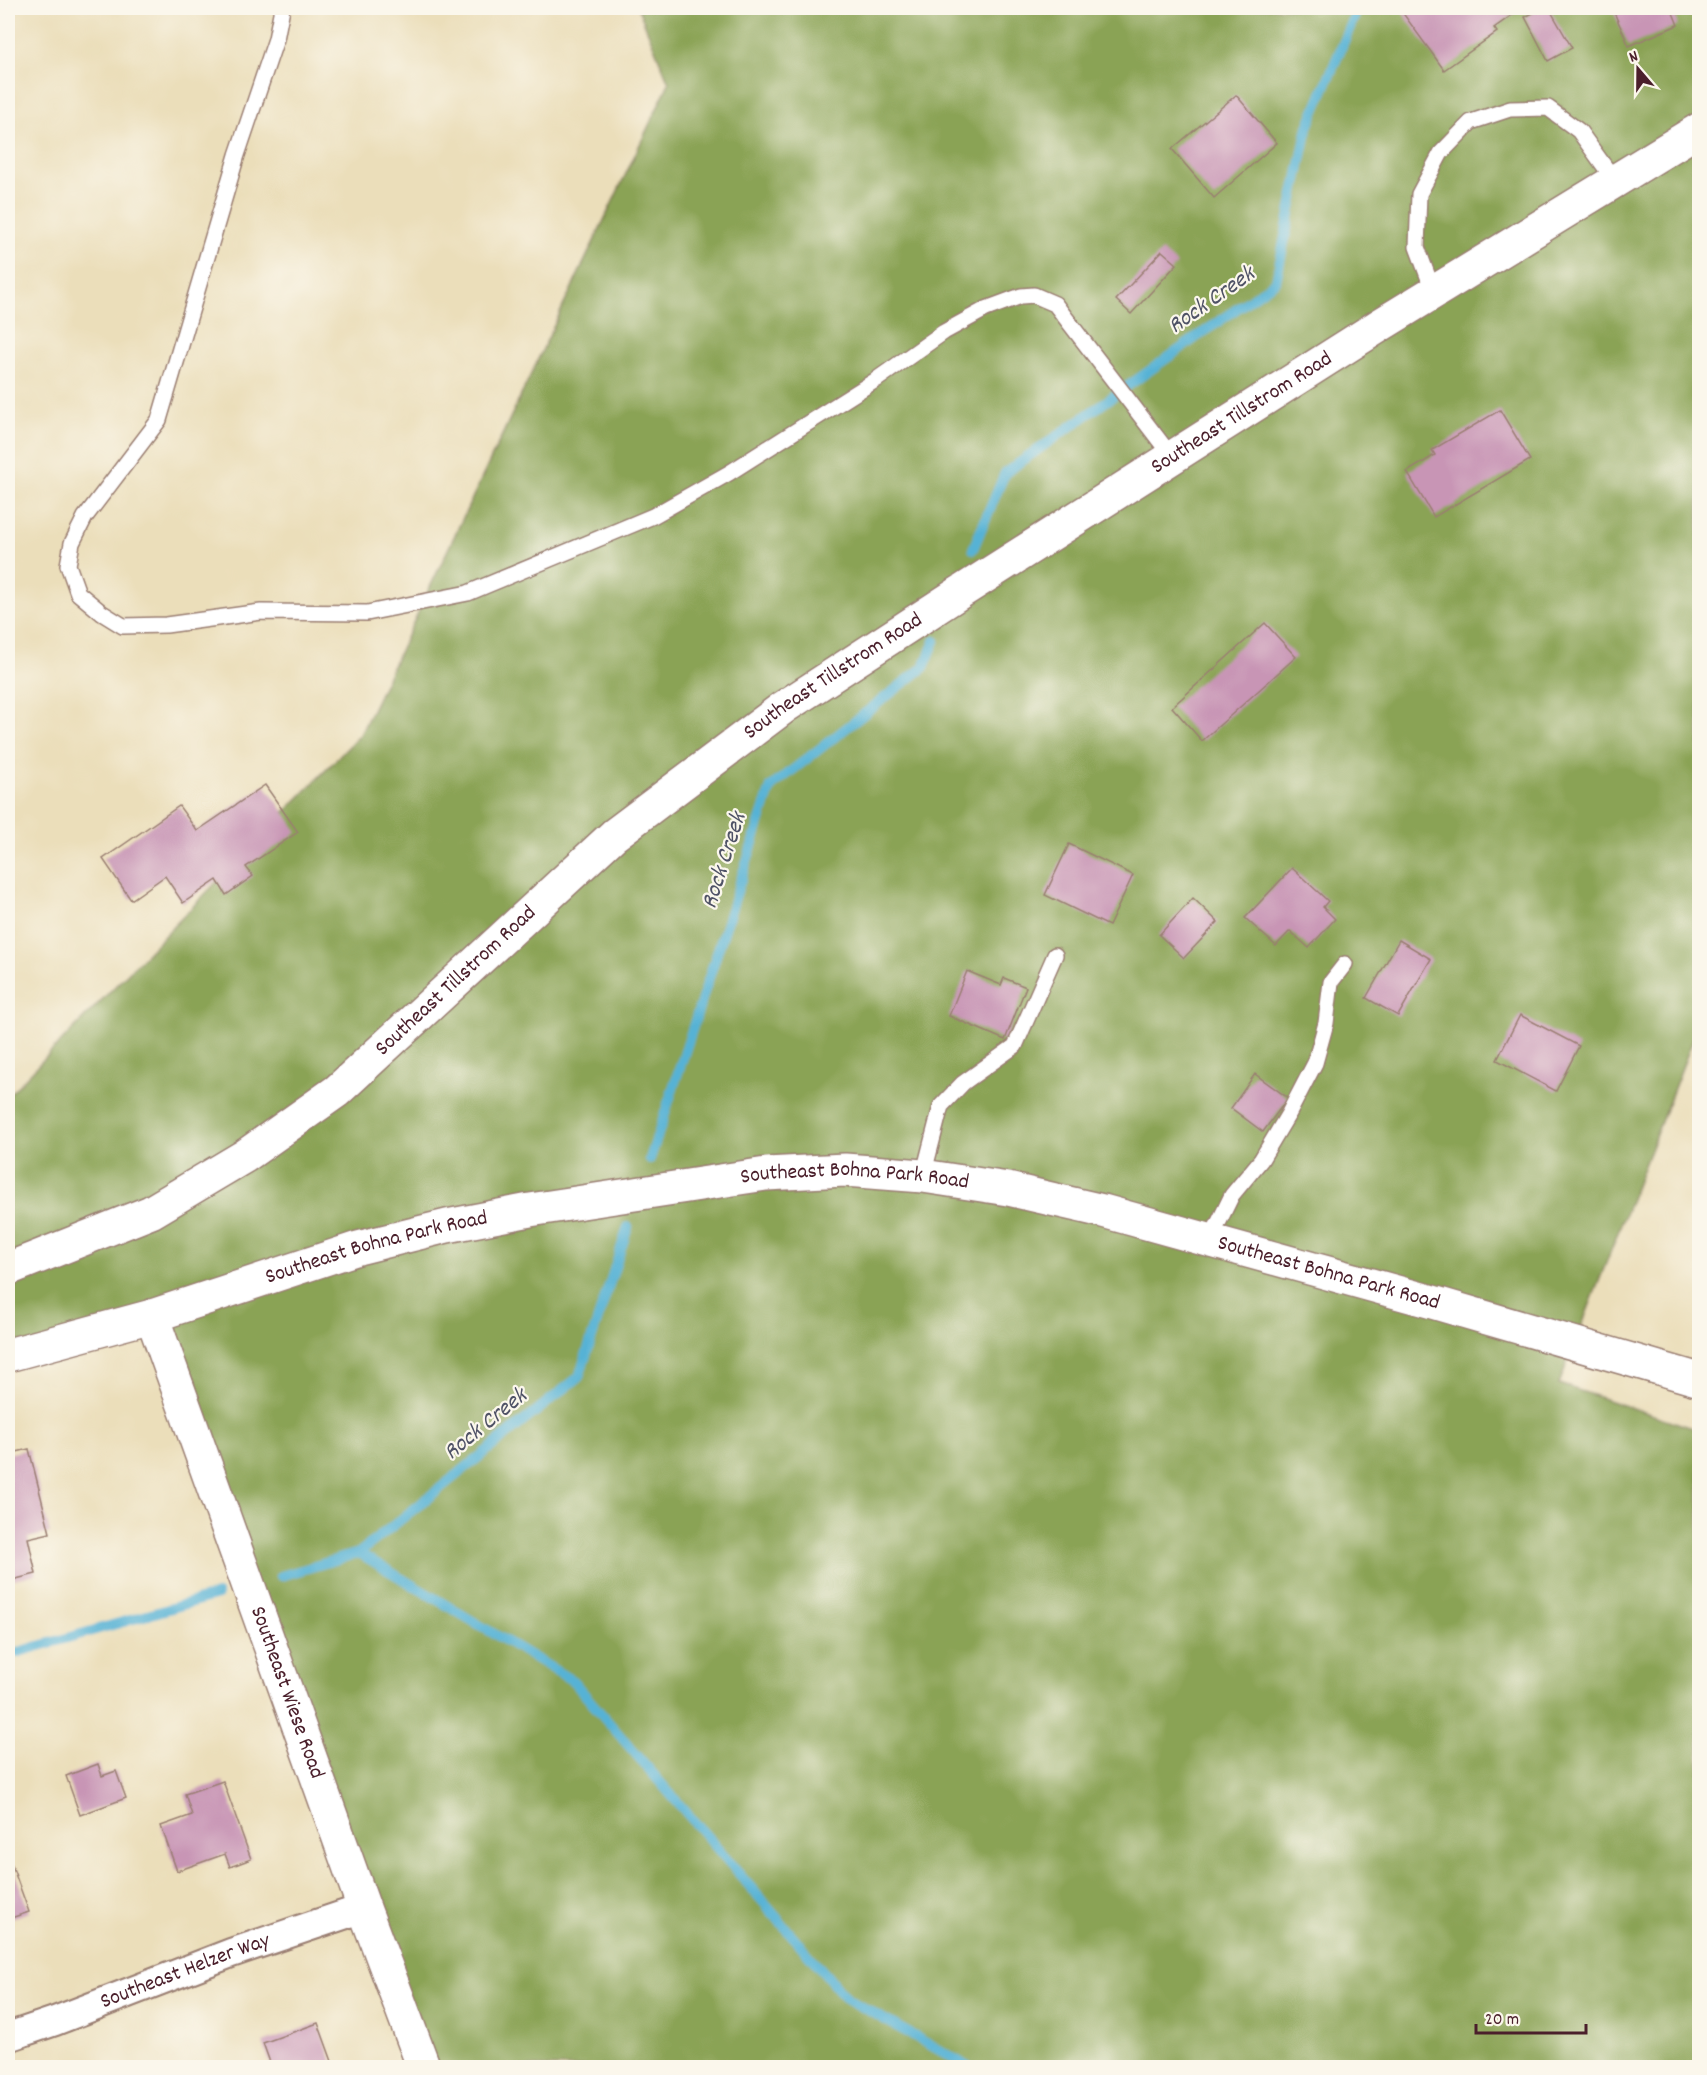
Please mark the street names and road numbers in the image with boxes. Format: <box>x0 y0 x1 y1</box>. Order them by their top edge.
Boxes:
street label: Southeast Tillstrom Road <box>1145 344 1339 482</box>
street label: Southeast Tillstrom Road <box>737 605 929 748</box>
street label: Southeast Tillstrom Road <box>368 899 543 1064</box>
street label: Southeast Bohna Park Road <box>738 1154 971 1198</box>
street label: Southeast Bohna Park Road <box>261 1203 490 1293</box>
street label: Southeast Bohna Park Road <box>1214 1228 1443 1319</box>
street label: Southeast Wiese Road <box>242 1602 332 1783</box>
street label: Southeast Helzer Way <box>96 1925 275 2017</box>

